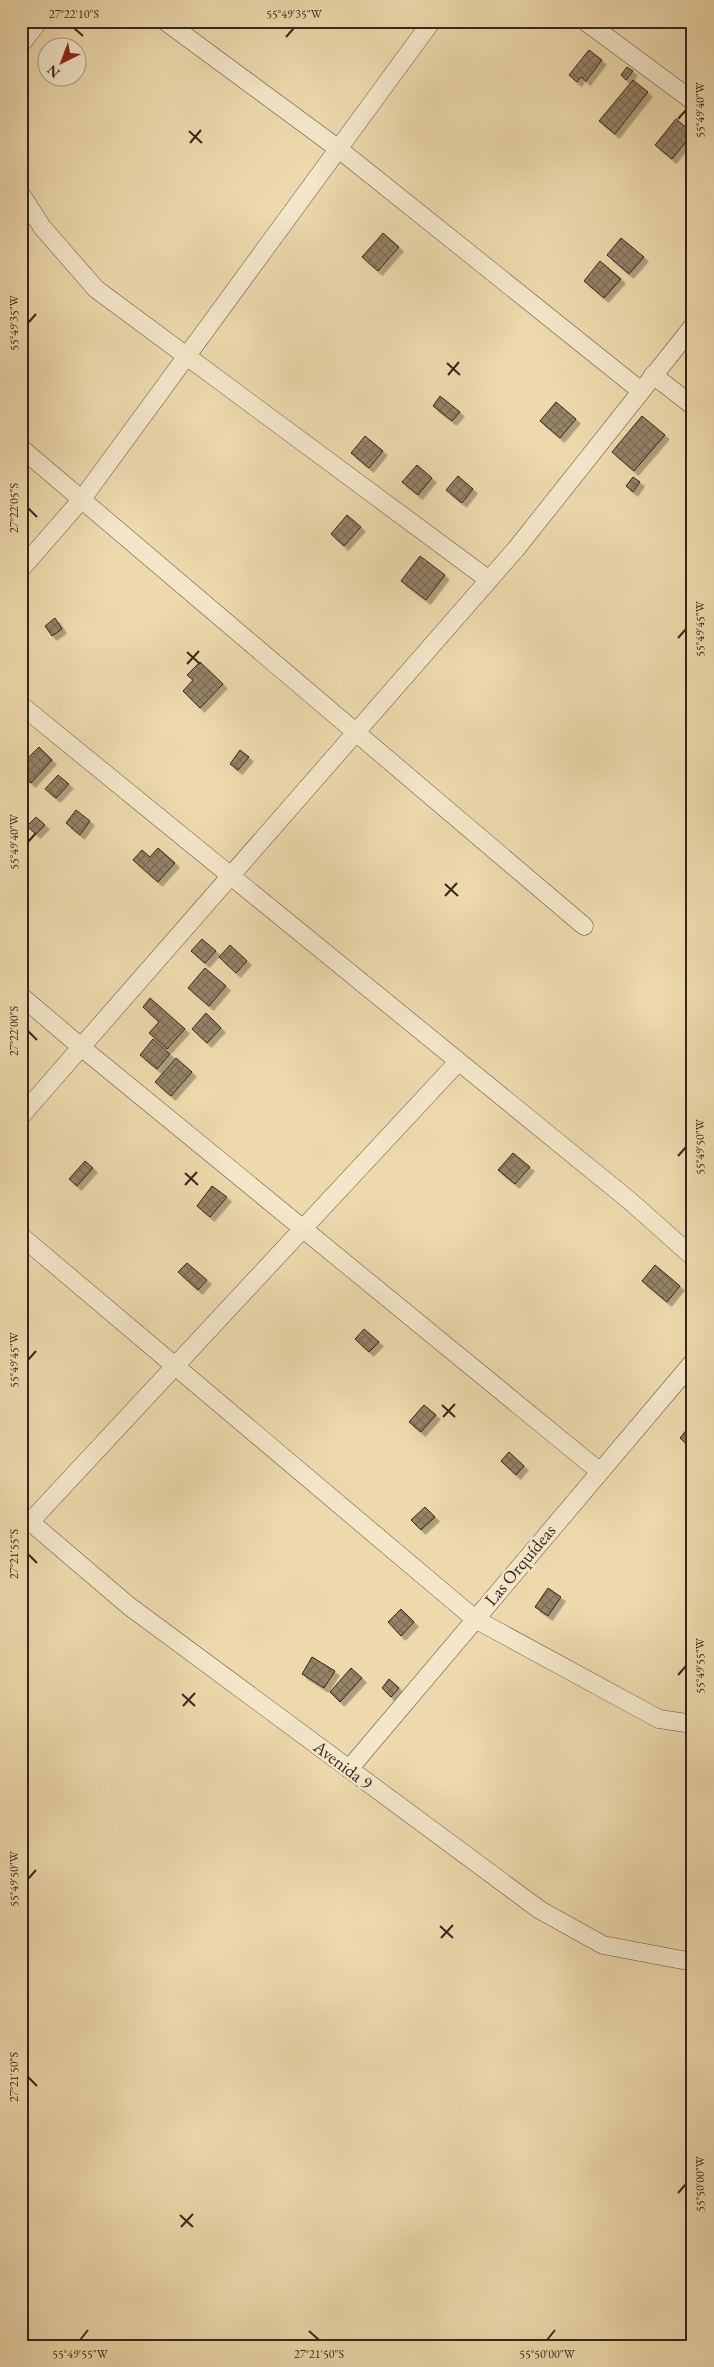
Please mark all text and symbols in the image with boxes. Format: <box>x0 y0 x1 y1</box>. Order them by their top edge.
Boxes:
text: 27°22'10"S <box>49 6 99 22</box>
text: 55°49'35"W <box>266 6 323 22</box>
north arrow <box>38 38 88 88</box>
text: N <box>43 61 64 82</box>
text: 55°49'40"W <box>692 81 708 138</box>
text: 55°49'35"W <box>6 294 22 351</box>
text: 27°22'05"S <box>6 483 22 533</box>
text: 55°49'45"W <box>692 600 708 657</box>
text: 55°49'40"W <box>6 813 22 870</box>
text: 27°22'00"S <box>6 1006 22 1056</box>
text: 55°49'50"W <box>692 1118 708 1175</box>
text: 55°49'45"W <box>6 1331 22 1388</box>
street label: Las Orquídeas <box>479 1519 560 1610</box>
text: 27°21'55"S <box>6 1529 22 1579</box>
text: 55°49'55"W <box>692 1637 708 1694</box>
street label: Avenida 9 <box>308 1734 378 1794</box>
text: 55°49'50"W <box>6 1850 22 1907</box>
text: 27°21'50"S <box>6 2052 22 2102</box>
text: 55°50'00"W <box>692 2155 708 2212</box>
text: 55°49'55"W <box>52 2346 109 2362</box>
text: 27°21'50"S <box>294 2346 344 2362</box>
text: 55°50'00"W <box>519 2346 576 2362</box>

